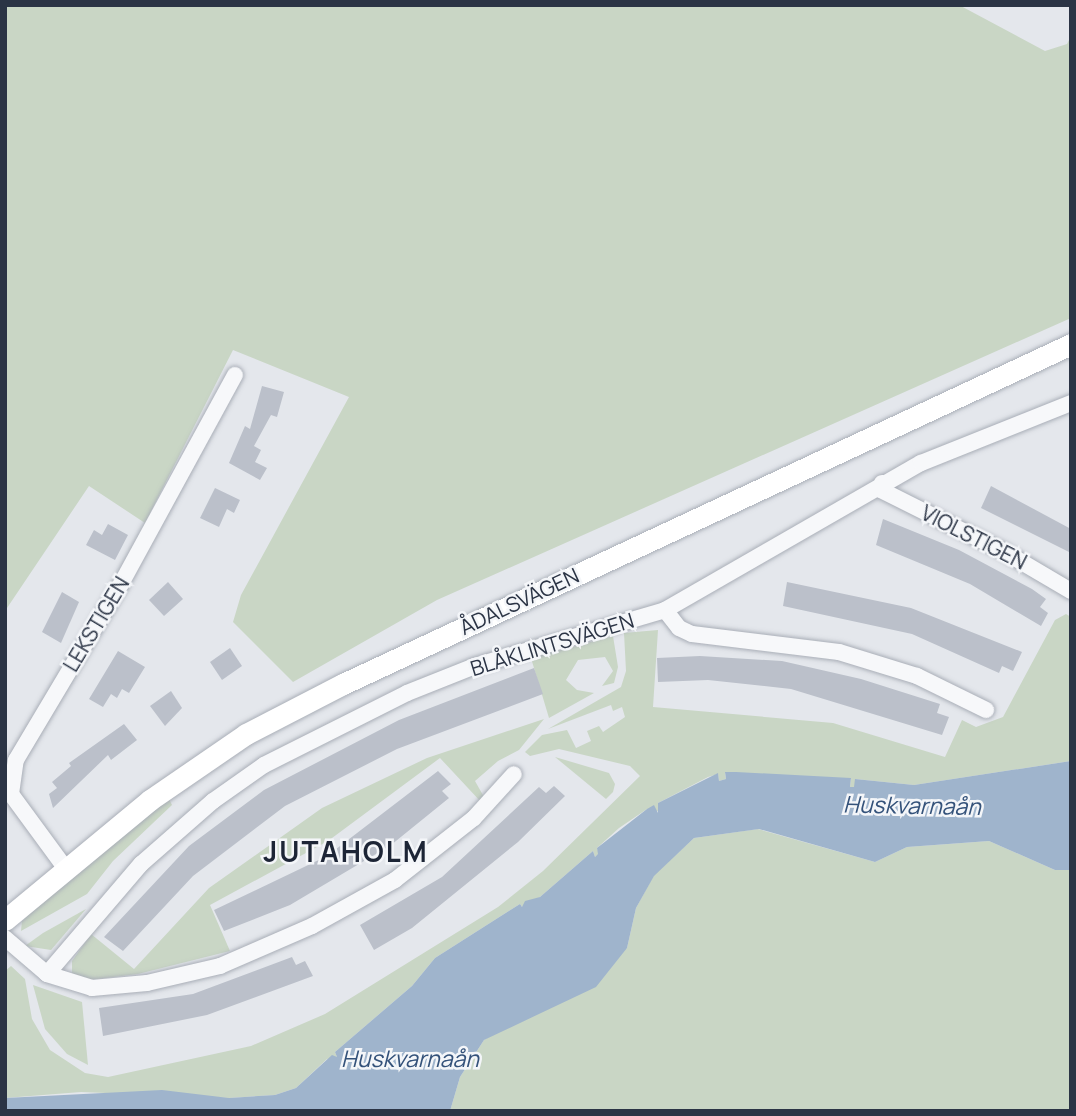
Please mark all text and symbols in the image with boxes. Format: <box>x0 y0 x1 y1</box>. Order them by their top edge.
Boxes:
street label: VIOLSTIGEN <box>917 500 1031 574</box>
street label: ÅDALSVÄGEN <box>455 562 583 640</box>
street label: LEKSTIGEN <box>58 572 134 676</box>
street label: BLÅKLINTSVÄGEN <box>467 607 637 681</box>
water label: Huskvarnaån <box>843 790 981 820</box>
district label: JUTAHOLM <box>264 834 428 868</box>
water label: Huskvarnaån <box>341 1044 479 1072</box>

